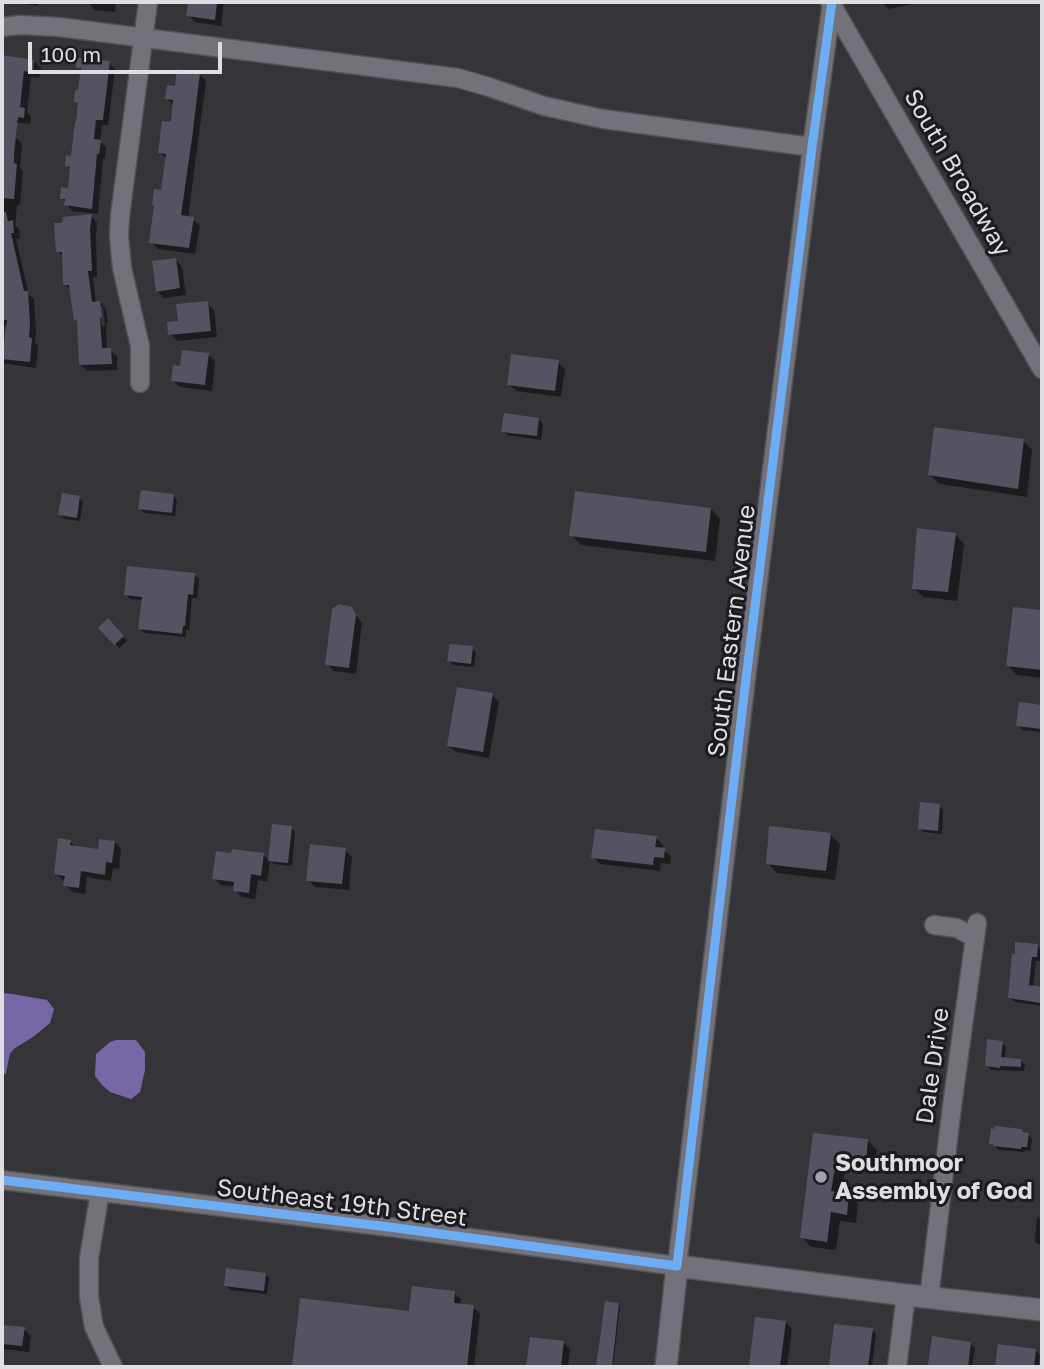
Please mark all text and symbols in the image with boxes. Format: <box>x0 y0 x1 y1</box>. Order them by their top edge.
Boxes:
scale bar <box>32 28 226 72</box>
text: 100 m <box>41 41 101 67</box>
street label: South Broadway <box>898 84 1016 262</box>
street label: South Eastern Avenue <box>702 503 762 759</box>
street label: Dale Drive <box>911 1006 955 1126</box>
place label: Southmoor Assembly of God <box>835 1149 1033 1205</box>
marker: Southmoor Assembly of God <box>813 1169 829 1185</box>
street label: Southeast 19th Street <box>215 1173 469 1233</box>

